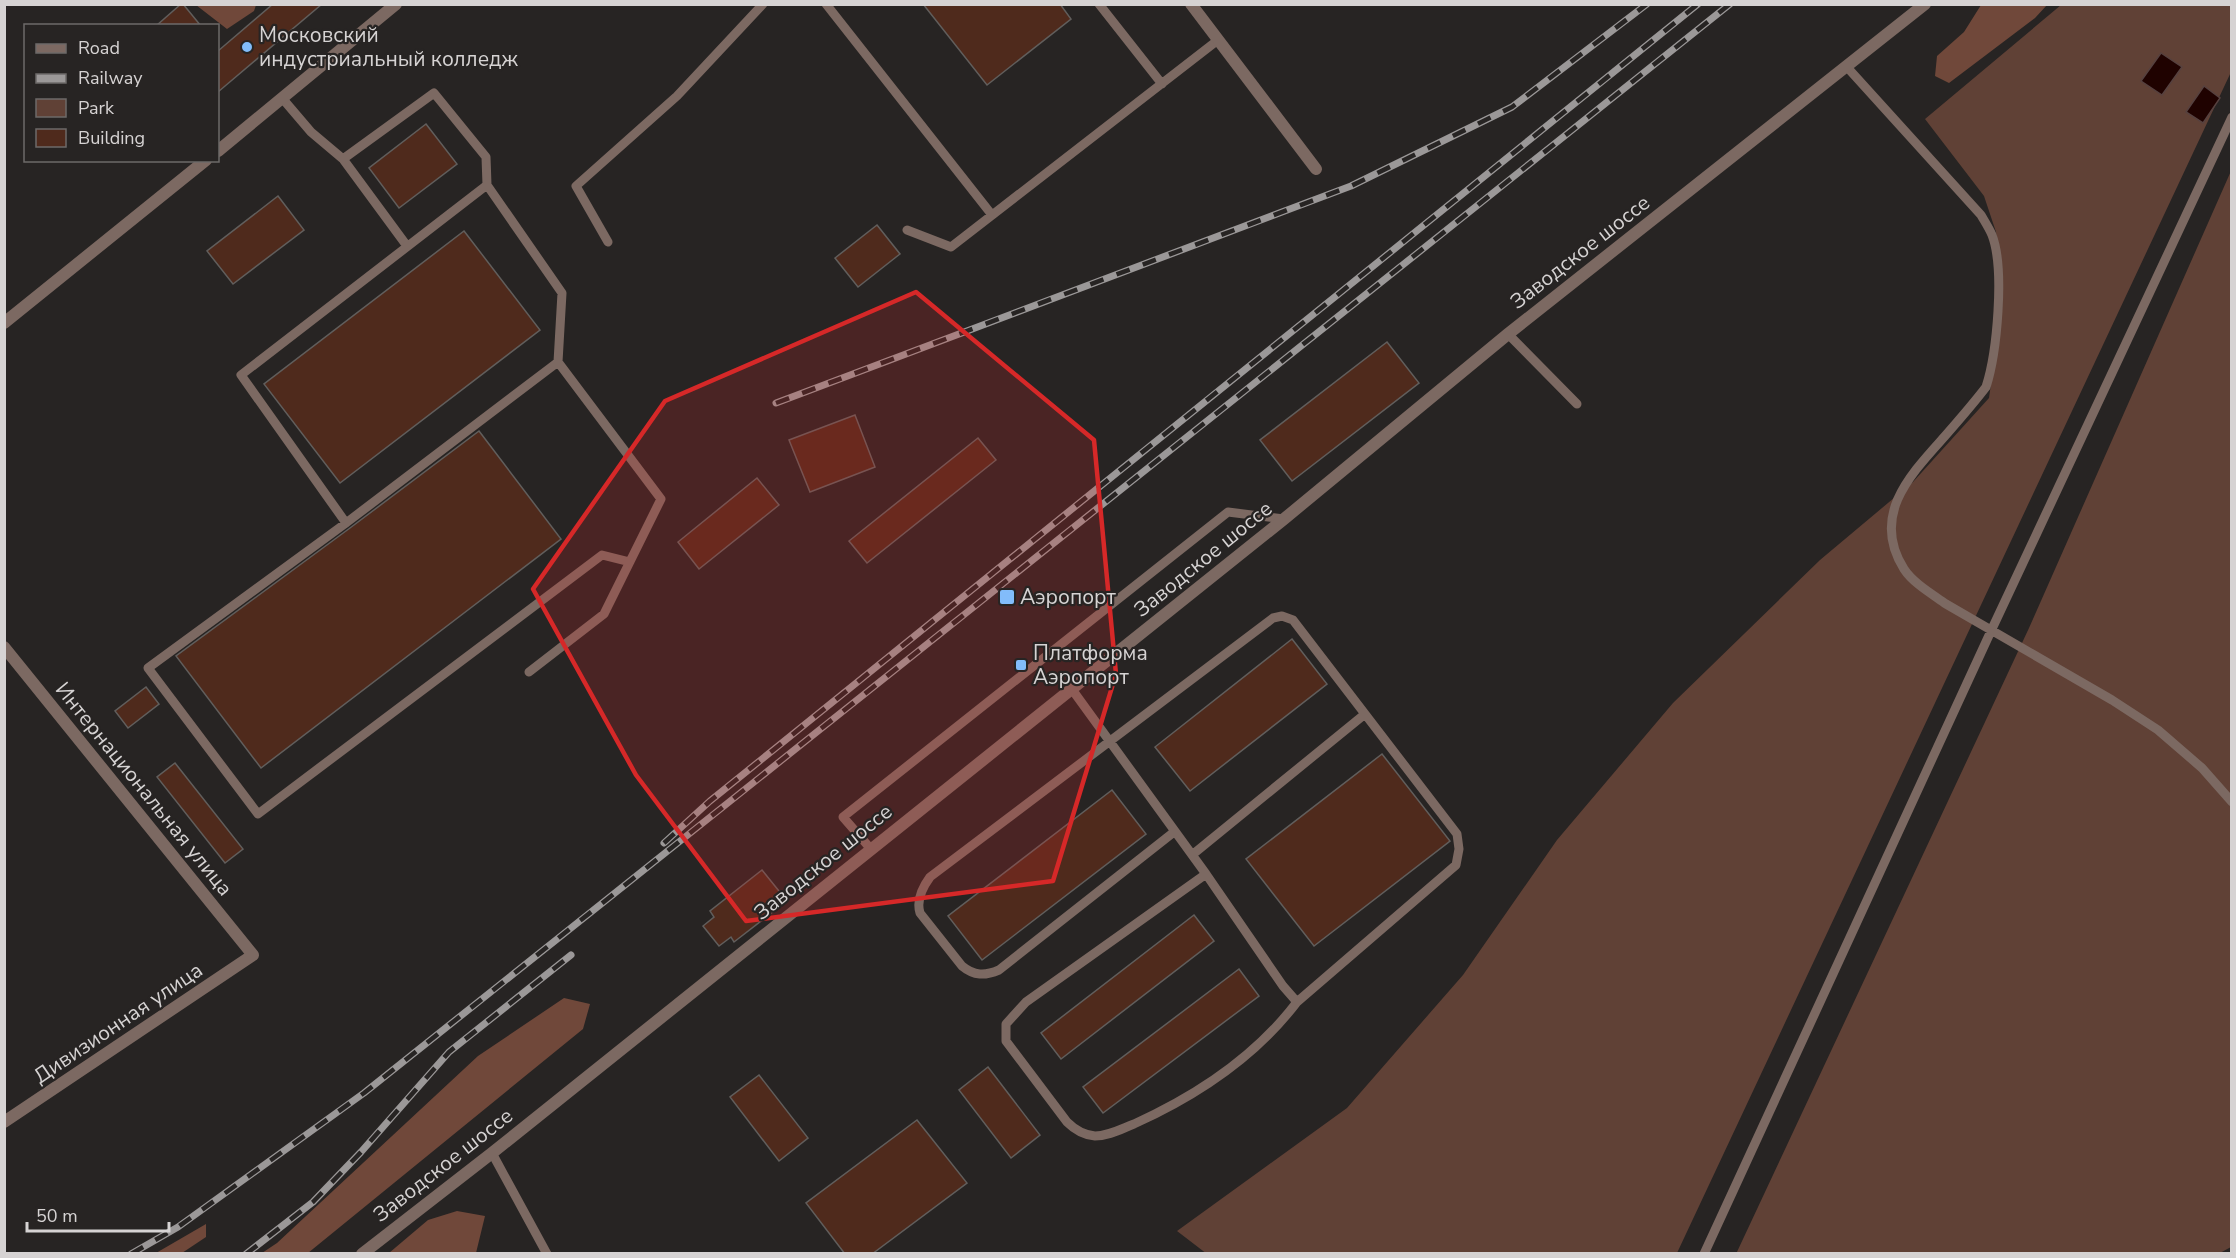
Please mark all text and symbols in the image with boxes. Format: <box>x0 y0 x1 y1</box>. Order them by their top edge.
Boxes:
place label: Московский индустриальный колледж <box>259 21 518 73</box>
legend <box>24 24 219 162</box>
text: Road <box>78 36 120 60</box>
marker: Московский индустриальный колледж <box>240 40 254 54</box>
text: Railway <box>78 66 143 90</box>
text: Park <box>78 96 115 120</box>
text: Building <box>78 126 145 150</box>
street label: Заводское шоссе <box>1504 189 1656 315</box>
street label: Заводское шоссе <box>1128 495 1278 623</box>
place label: Аэропорт <box>1020 583 1117 611</box>
marker: Аэропорт <box>998 588 1016 606</box>
place label: Платформа Аэропорт <box>1033 639 1148 691</box>
marker: Платформа Аэропорт <box>1014 658 1028 672</box>
street label: Интернациональная улица <box>49 676 239 902</box>
street label: Заводское шоссе <box>748 798 898 926</box>
street label: Дивизионная улица <box>28 956 208 1090</box>
street label: Заводское шоссе <box>367 1102 519 1228</box>
scale bar <box>27 1195 170 1233</box>
text: 50 m <box>36 1204 78 1228</box>

